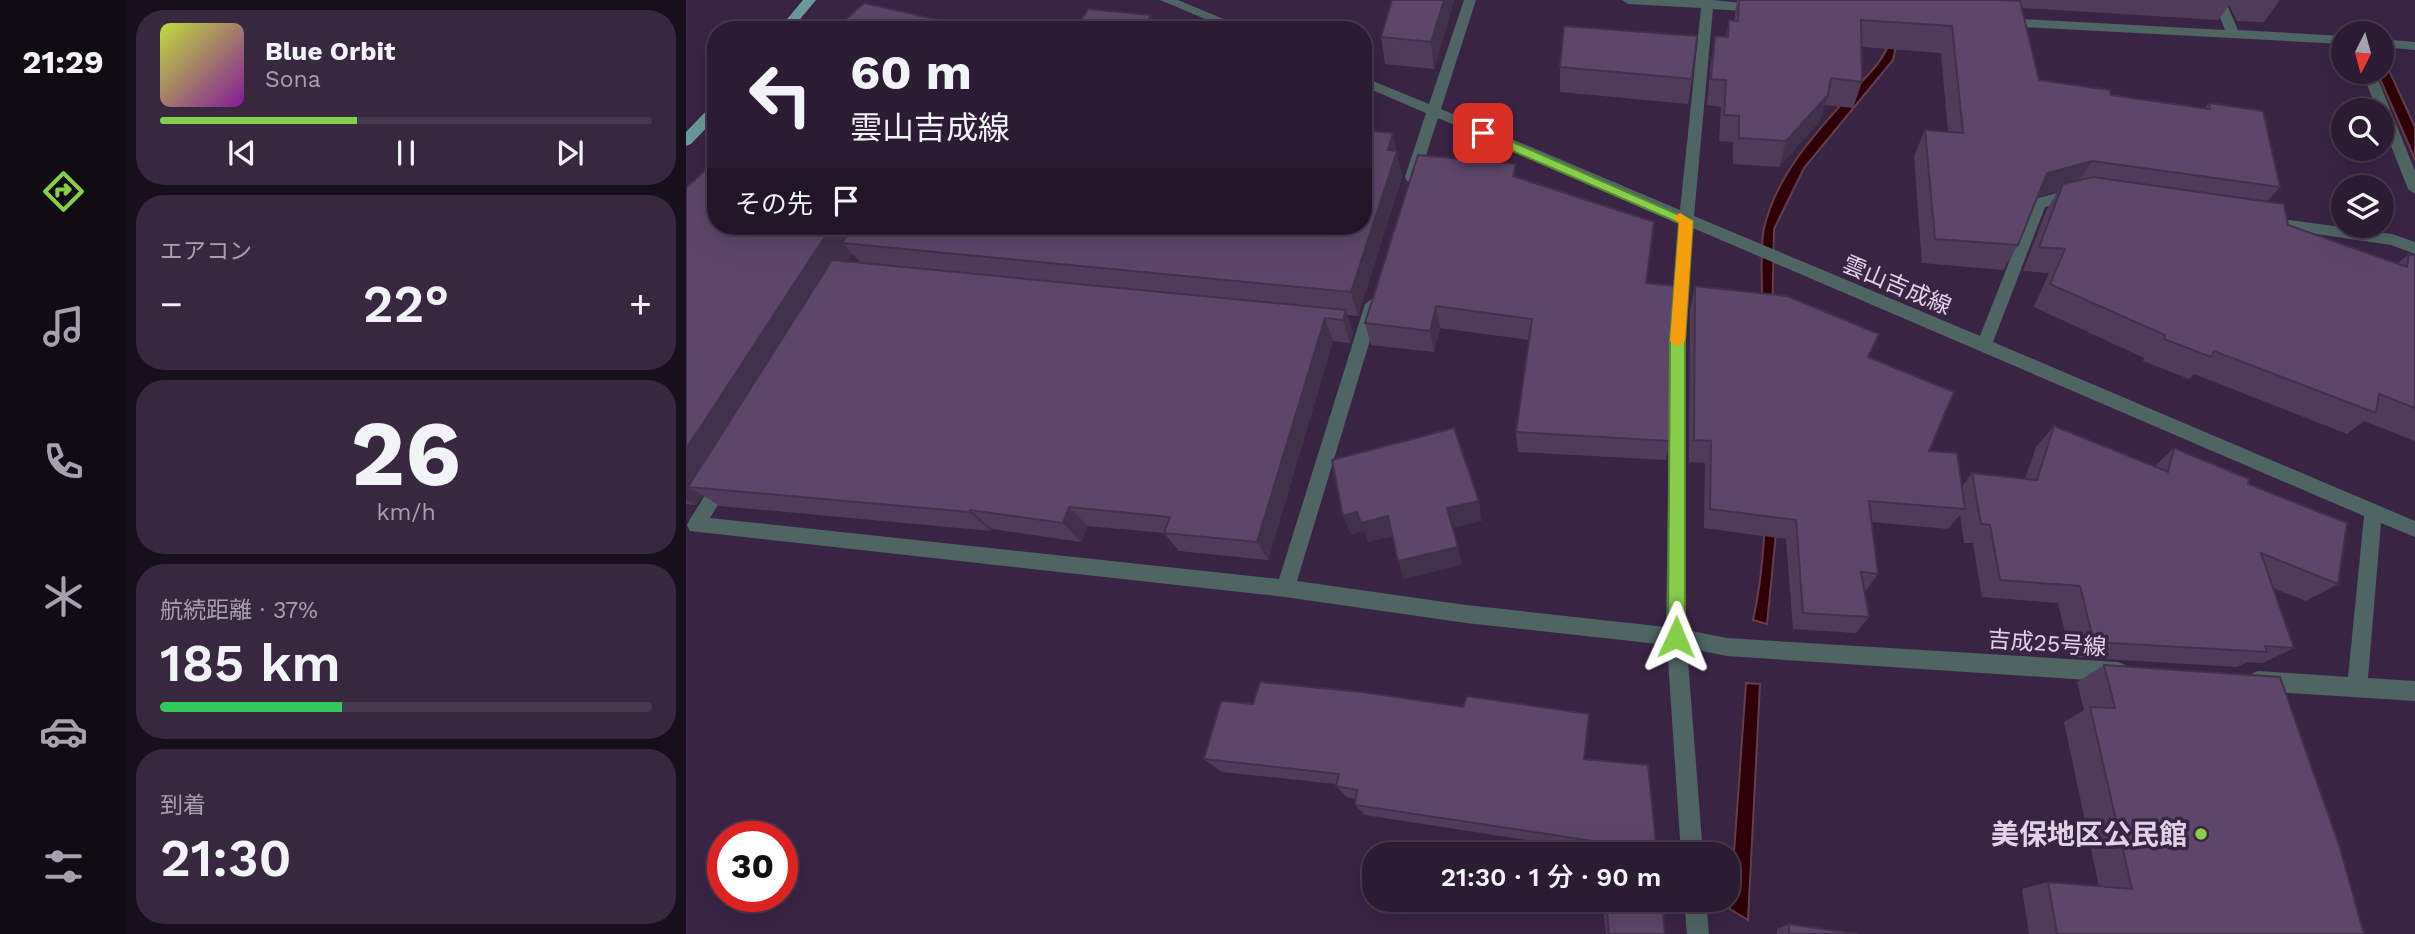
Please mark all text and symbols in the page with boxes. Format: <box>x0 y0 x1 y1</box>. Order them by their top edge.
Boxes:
north arrow <box>2331 21 2394 84</box>
map controls <box>2331 21 2394 238</box>
text: Blue Orbit <box>265 36 395 66</box>
text: 21:29 <box>22 43 104 81</box>
text: 60 m <box>850 43 972 101</box>
icon: left <box>735 49 826 140</box>
text: Sona <box>265 66 321 93</box>
button: search <box>2331 98 2394 161</box>
pin <box>1453 103 1513 163</box>
text: 雲山吉成線 <box>850 109 1010 147</box>
icon: arrive <box>1464 114 1502 152</box>
icon: previous <box>223 134 261 172</box>
icon: pause <box>387 134 425 172</box>
icon: next <box>551 134 589 172</box>
icon: directions <box>39 167 88 216</box>
button: layers <box>2331 175 2394 238</box>
icon: arrive <box>827 182 865 220</box>
text: その先 <box>735 189 813 219</box>
text: エアコン <box>160 238 252 265</box>
street label: 雲山吉成線 <box>1839 251 1955 320</box>
text: 22° <box>363 274 449 335</box>
text: − <box>160 282 183 326</box>
text: + <box>629 282 652 326</box>
icon: music <box>39 302 88 351</box>
text: 26 <box>351 400 461 507</box>
icon: phone <box>39 437 88 486</box>
text: km/h <box>376 499 436 526</box>
icon: climate <box>39 572 88 621</box>
text: 航続距離 · 37% <box>160 597 318 624</box>
position arrow <box>1639 600 1713 674</box>
street label: 吉成25号線 <box>1987 626 2107 661</box>
text: 185 km <box>160 633 341 694</box>
icon: car <box>39 707 88 756</box>
text: 到着 <box>160 792 206 819</box>
place label: 美保地区公民館 <box>1991 818 2187 851</box>
speed limit sign: 30 <box>707 821 798 912</box>
marker: 美保地区公民館 <box>2193 826 2209 842</box>
text: 21:30 <box>160 828 292 889</box>
icon: filters <box>39 842 88 891</box>
text: 21:30 · 1 分 · 90 m <box>1441 862 1661 892</box>

